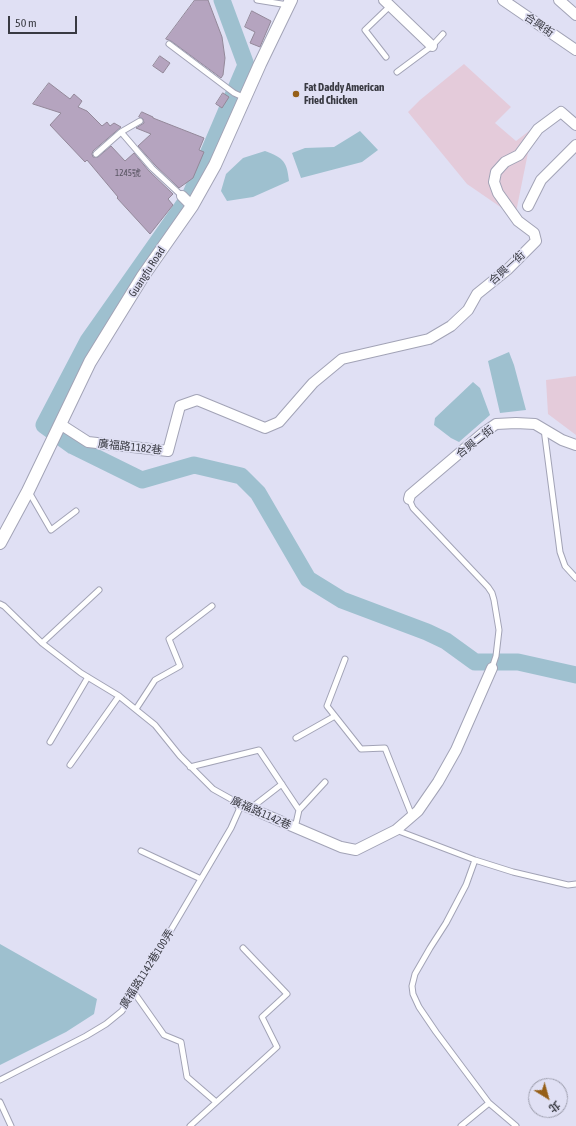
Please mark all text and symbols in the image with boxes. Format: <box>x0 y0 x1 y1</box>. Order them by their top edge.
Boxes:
scale bar <box>10 8 79 34</box>
street label: 合興街 <box>522 10 556 40</box>
text: 50 m <box>15 16 37 30</box>
place label: Fat Daddy American Fried Chicken <box>304 81 384 107</box>
marker: Fat Daddy American Fried Chicken <box>291 89 301 99</box>
house number: 1245號 <box>115 168 141 178</box>
street label: Guangfu Road <box>126 244 168 300</box>
street label: 合興一街 <box>486 248 528 288</box>
street label: 合興二街 <box>454 423 496 461</box>
street label: 廣福路1182巷 <box>97 437 163 457</box>
street label: 廣福路1142巷 <box>229 794 293 832</box>
street label: 廣福路1142巷100弄 <box>117 927 177 1011</box>
north arrow <box>528 1078 568 1118</box>
text: 北 <box>547 1099 563 1115</box>

